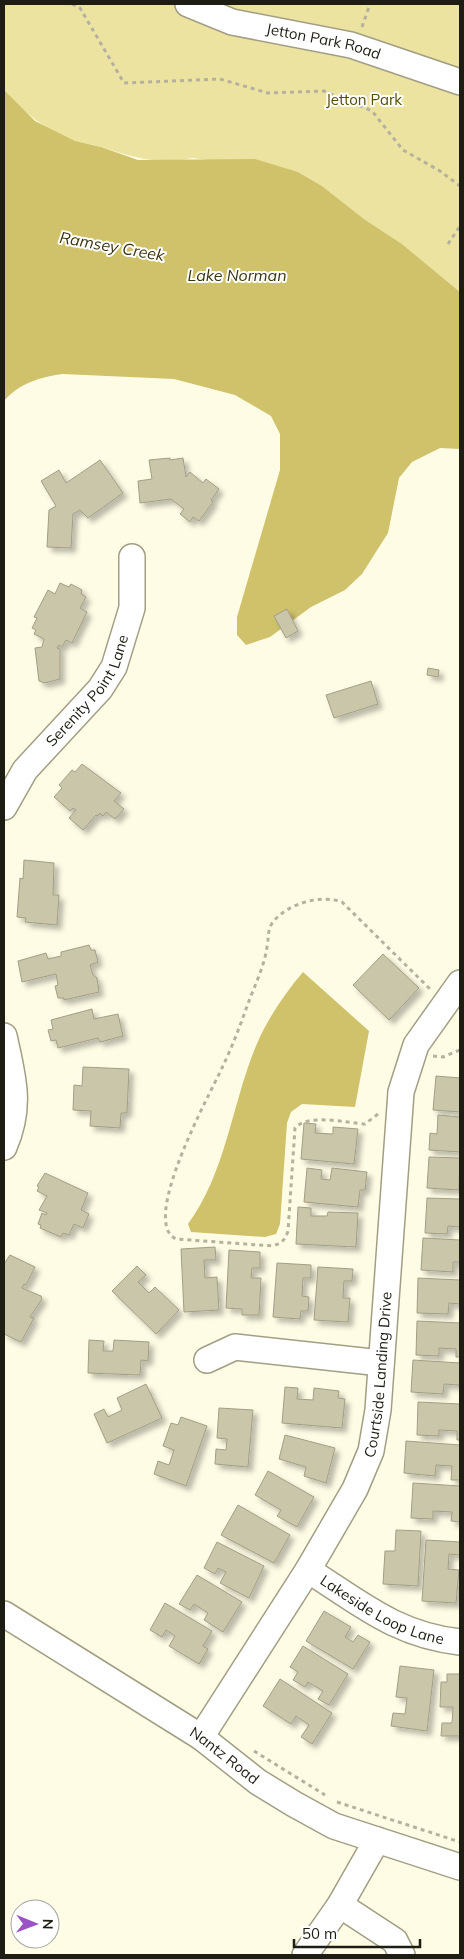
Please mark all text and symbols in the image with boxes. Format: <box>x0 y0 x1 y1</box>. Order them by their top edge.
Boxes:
street label: Jetton Park Road <box>265 19 383 63</box>
park label: Jetton Park <box>326 90 402 109</box>
water label: Ramsey Creek <box>58 227 167 265</box>
water label: Lake Norman <box>187 265 287 285</box>
street label: Serenity Point Lane <box>42 632 132 750</box>
street label: Courtside Landing Drive <box>359 1291 396 1461</box>
street label: Lakeside Loop Lane <box>317 1571 446 1648</box>
street label: Nantz Road <box>186 1722 263 1788</box>
north arrow <box>10 1899 60 1949</box>
scale bar <box>294 1916 420 1948</box>
text: N <box>39 1919 57 1930</box>
text: 50 m <box>302 1924 337 1943</box>

